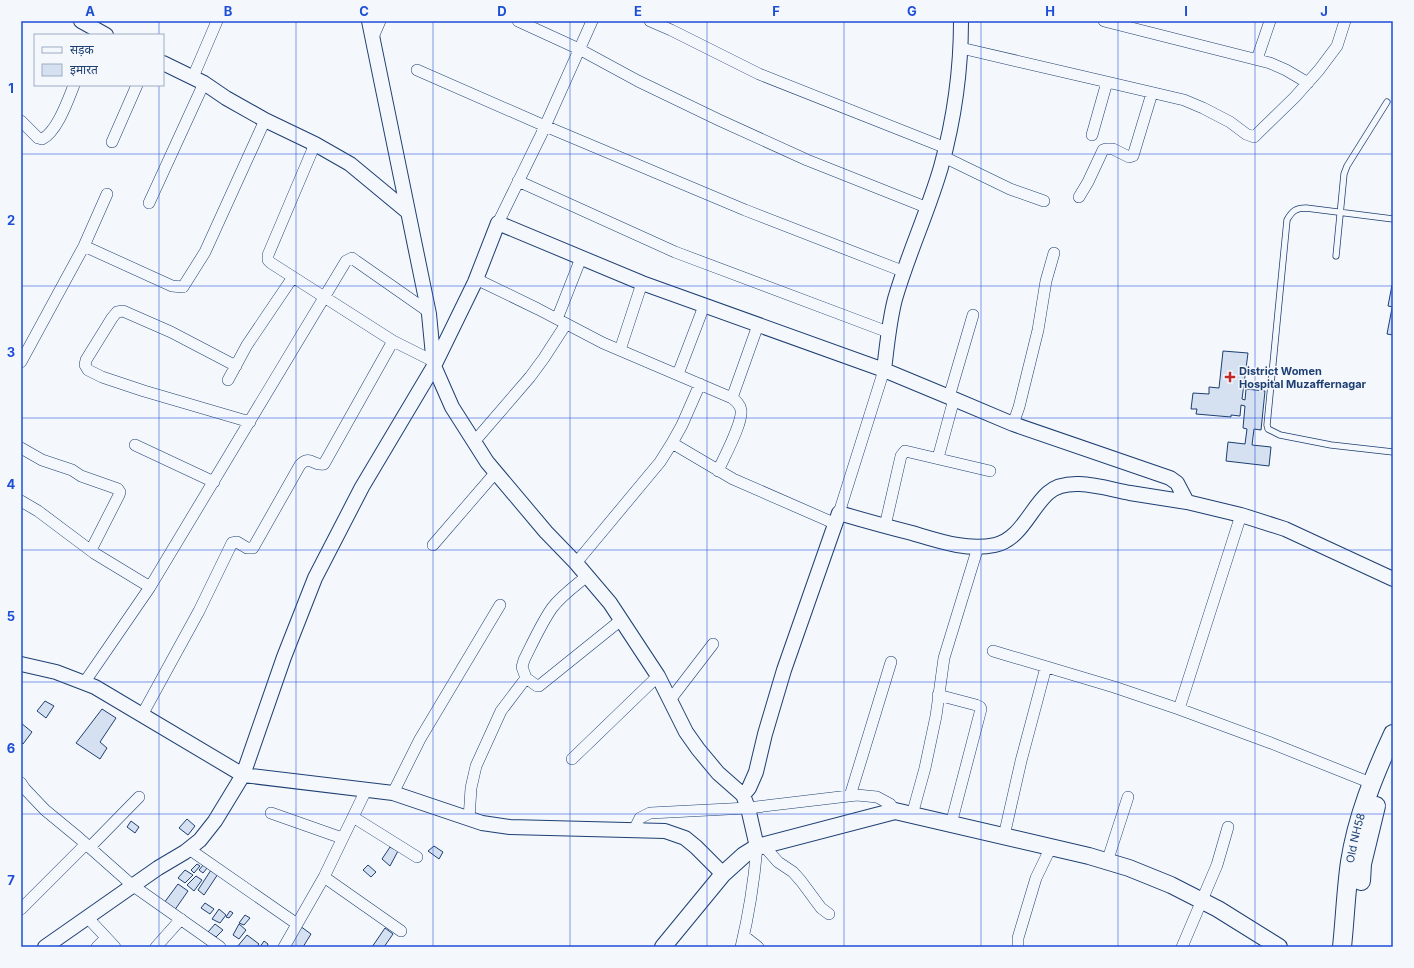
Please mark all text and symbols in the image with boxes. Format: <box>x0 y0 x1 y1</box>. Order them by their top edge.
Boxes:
text: A <box>85 3 95 19</box>
text: B <box>224 3 233 19</box>
text: C <box>359 3 369 19</box>
text: D <box>497 3 507 19</box>
text: E <box>634 3 642 19</box>
text: F <box>772 3 780 19</box>
text: G <box>907 3 917 19</box>
text: H <box>1045 3 1055 19</box>
text: I <box>1184 3 1188 19</box>
text: J <box>1320 3 1328 19</box>
legend <box>34 34 164 86</box>
text: सड़क <box>70 42 95 57</box>
text: इमारत <box>70 62 99 77</box>
text: 1 <box>8 80 14 96</box>
text: 2 <box>7 212 15 228</box>
text: 3 <box>7 344 15 360</box>
place label: District Women Hospital Muzaffernagar <box>1239 364 1367 391</box>
marker: District Women Hospital Muzaffernagar <box>1224 371 1236 383</box>
text: 4 <box>7 476 16 492</box>
text: 5 <box>7 608 15 624</box>
text: 6 <box>7 740 15 756</box>
street label: Old NH58 <box>1343 811 1368 864</box>
text: 7 <box>7 872 15 888</box>

